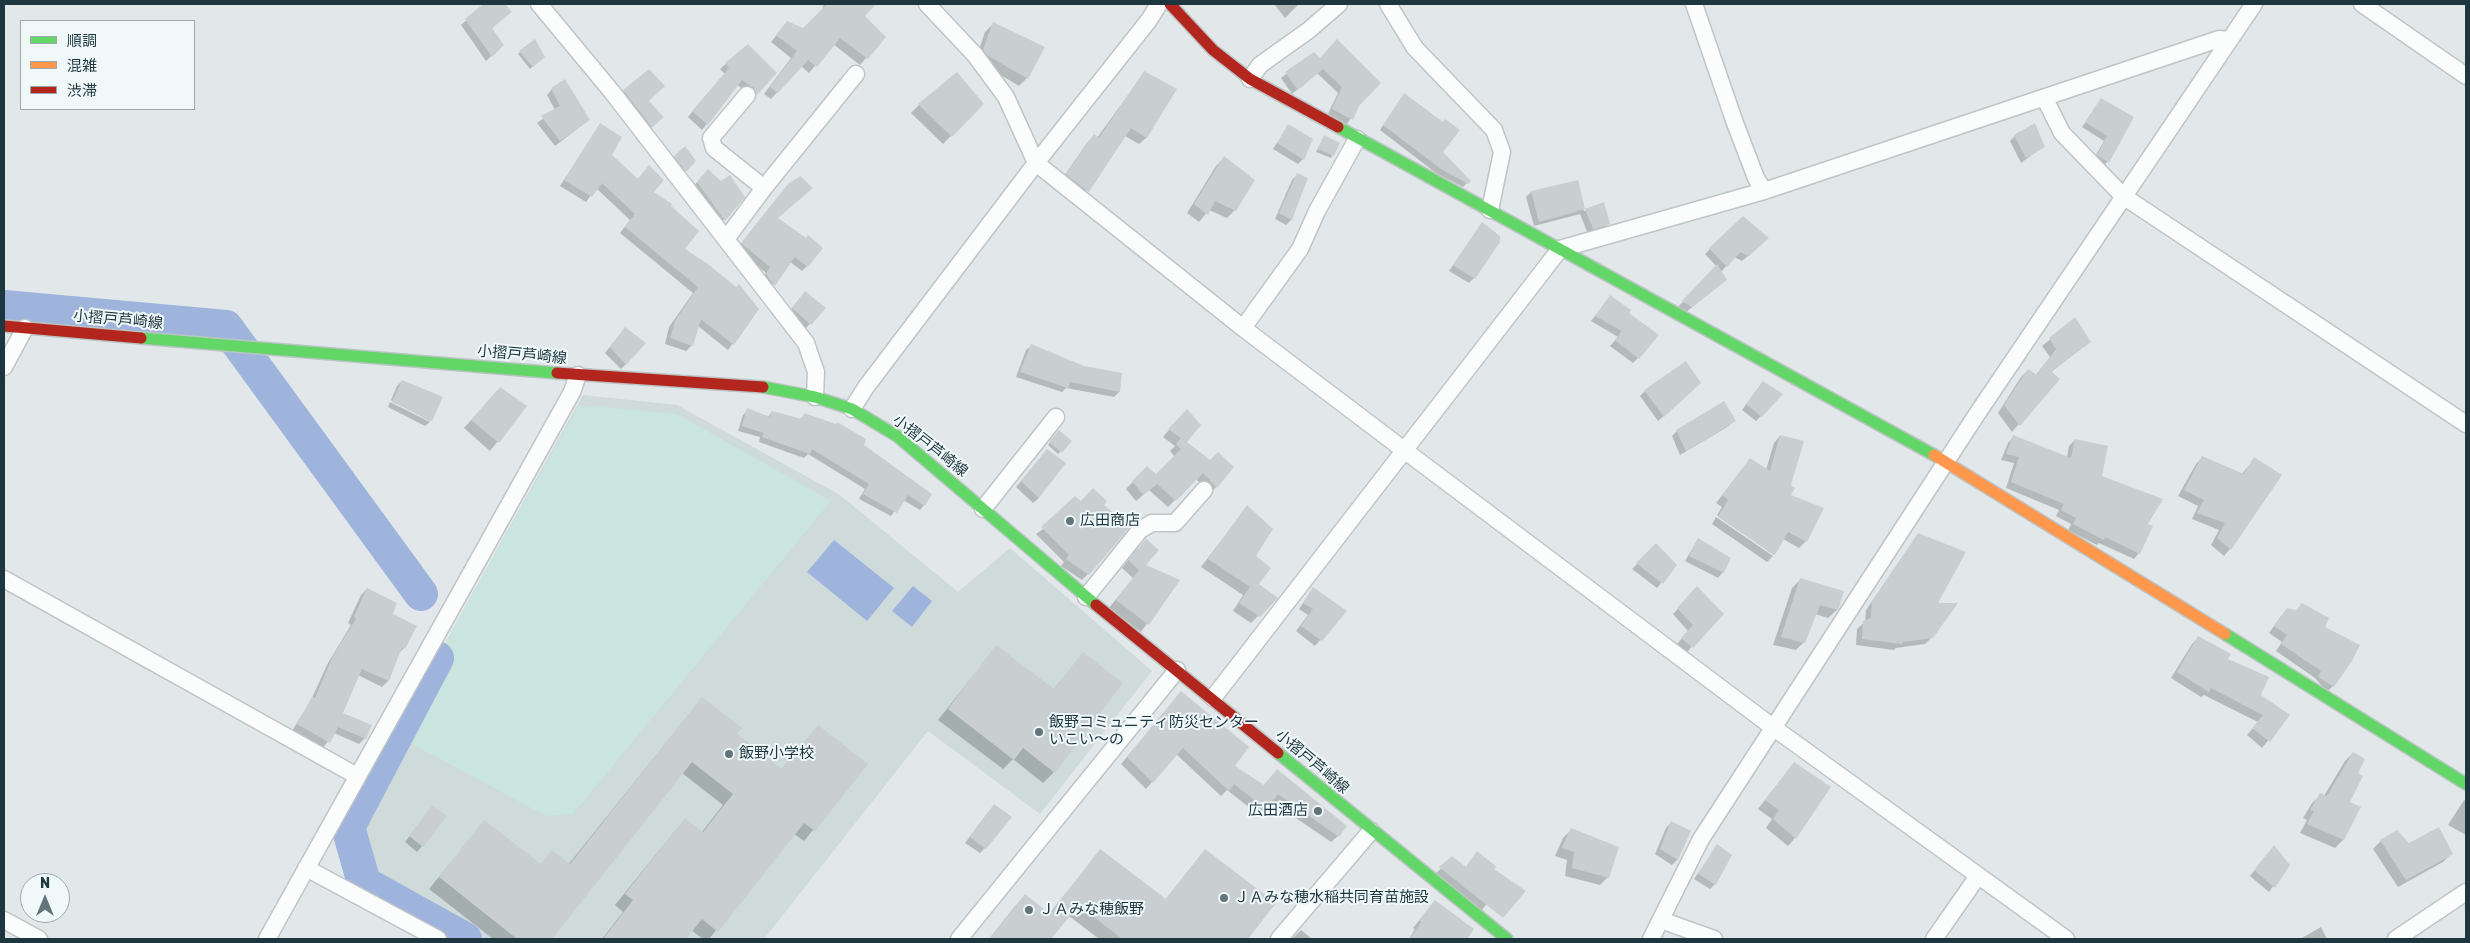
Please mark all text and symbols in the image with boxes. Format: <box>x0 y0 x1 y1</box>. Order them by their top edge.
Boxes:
legend <box>20 20 195 110</box>
text: 順調 <box>67 32 97 50</box>
text: 混雑 <box>67 57 97 75</box>
text: 渋滞 <box>67 82 97 100</box>
street label: 小摺戸芦崎線 <box>72 307 164 333</box>
street label: 小摺戸芦崎線 <box>476 342 568 368</box>
street label: 小摺戸芦崎線 <box>889 411 971 481</box>
place label: 広田商店 <box>1080 512 1140 530</box>
marker: 広田商店 <box>1064 515 1076 527</box>
place label: 飯野コミュニティ防災センター いこい～の <box>1049 714 1259 749</box>
marker: 飯野コミュニティ防災センター いこい～の <box>1033 726 1045 738</box>
street label: 小摺戸芦崎線 <box>1272 726 1352 798</box>
place label: 飯野小学校 <box>739 745 814 763</box>
marker: 飯野小学校 <box>723 748 735 760</box>
place label: 広田酒店 <box>1248 802 1308 820</box>
marker: 広田酒店 <box>1312 805 1324 817</box>
north arrow <box>20 873 70 923</box>
text: N <box>40 875 50 892</box>
place label: ＪＡみな穂水稲共同育苗施設 <box>1234 889 1429 907</box>
marker: ＪＡみな穂水稲共同育苗施設 <box>1218 892 1230 904</box>
place label: ＪＡみな穂飯野 <box>1039 901 1144 919</box>
marker: ＪＡみな穂飯野 <box>1023 904 1035 916</box>

